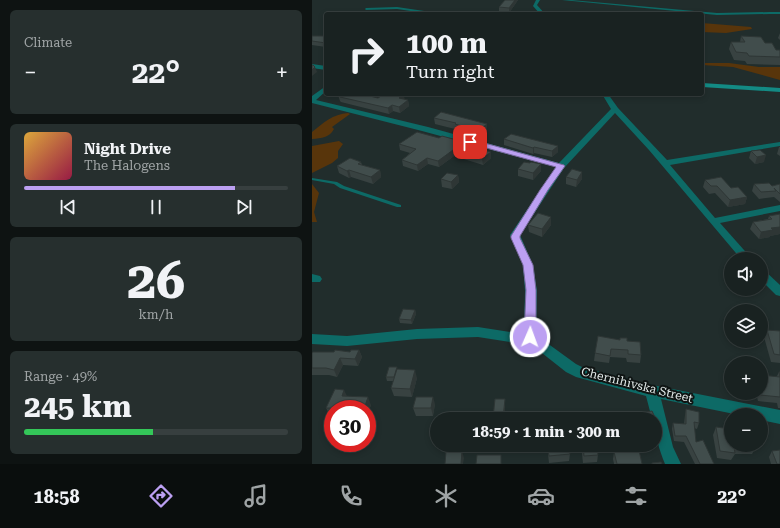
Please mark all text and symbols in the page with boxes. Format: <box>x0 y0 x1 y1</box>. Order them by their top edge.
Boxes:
text: 100 m <box>406 27 487 60</box>
icon: right <box>340 28 392 80</box>
text: Climate <box>24 35 72 50</box>
text: 22° <box>132 55 180 90</box>
text: − <box>24 60 36 85</box>
text: + <box>276 60 288 85</box>
text: Turn right <box>406 61 494 82</box>
pin <box>453 125 487 159</box>
icon: arrive <box>459 131 481 153</box>
text: Night Drive <box>84 140 171 158</box>
text: The Halogens <box>84 158 170 173</box>
icon: previous <box>57 196 79 218</box>
icon: pause <box>145 196 167 218</box>
icon: next <box>233 196 255 218</box>
text: 26 <box>127 250 185 311</box>
map controls <box>724 252 768 452</box>
button: sound <box>724 252 768 296</box>
button: layers <box>724 304 768 348</box>
text: km/h <box>139 307 173 322</box>
position arrow <box>509 316 551 358</box>
button: + <box>724 356 768 400</box>
street label: Chernihivska Street <box>580 364 695 406</box>
text: Range · 49% <box>24 369 97 384</box>
text: 245 km <box>24 389 132 424</box>
speed limit sign: 30 <box>324 400 376 452</box>
button: − <box>724 408 768 452</box>
text: 18:59 · 1 min · 300 m <box>472 423 620 441</box>
icon: directions <box>147 482 175 510</box>
icon: music <box>242 482 270 510</box>
icon: phone <box>337 482 365 510</box>
icon: climate <box>432 482 460 510</box>
icon: car <box>527 482 555 510</box>
icon: filters <box>622 482 650 510</box>
text: 18:58 <box>34 486 80 507</box>
text: 22° <box>717 486 746 507</box>

